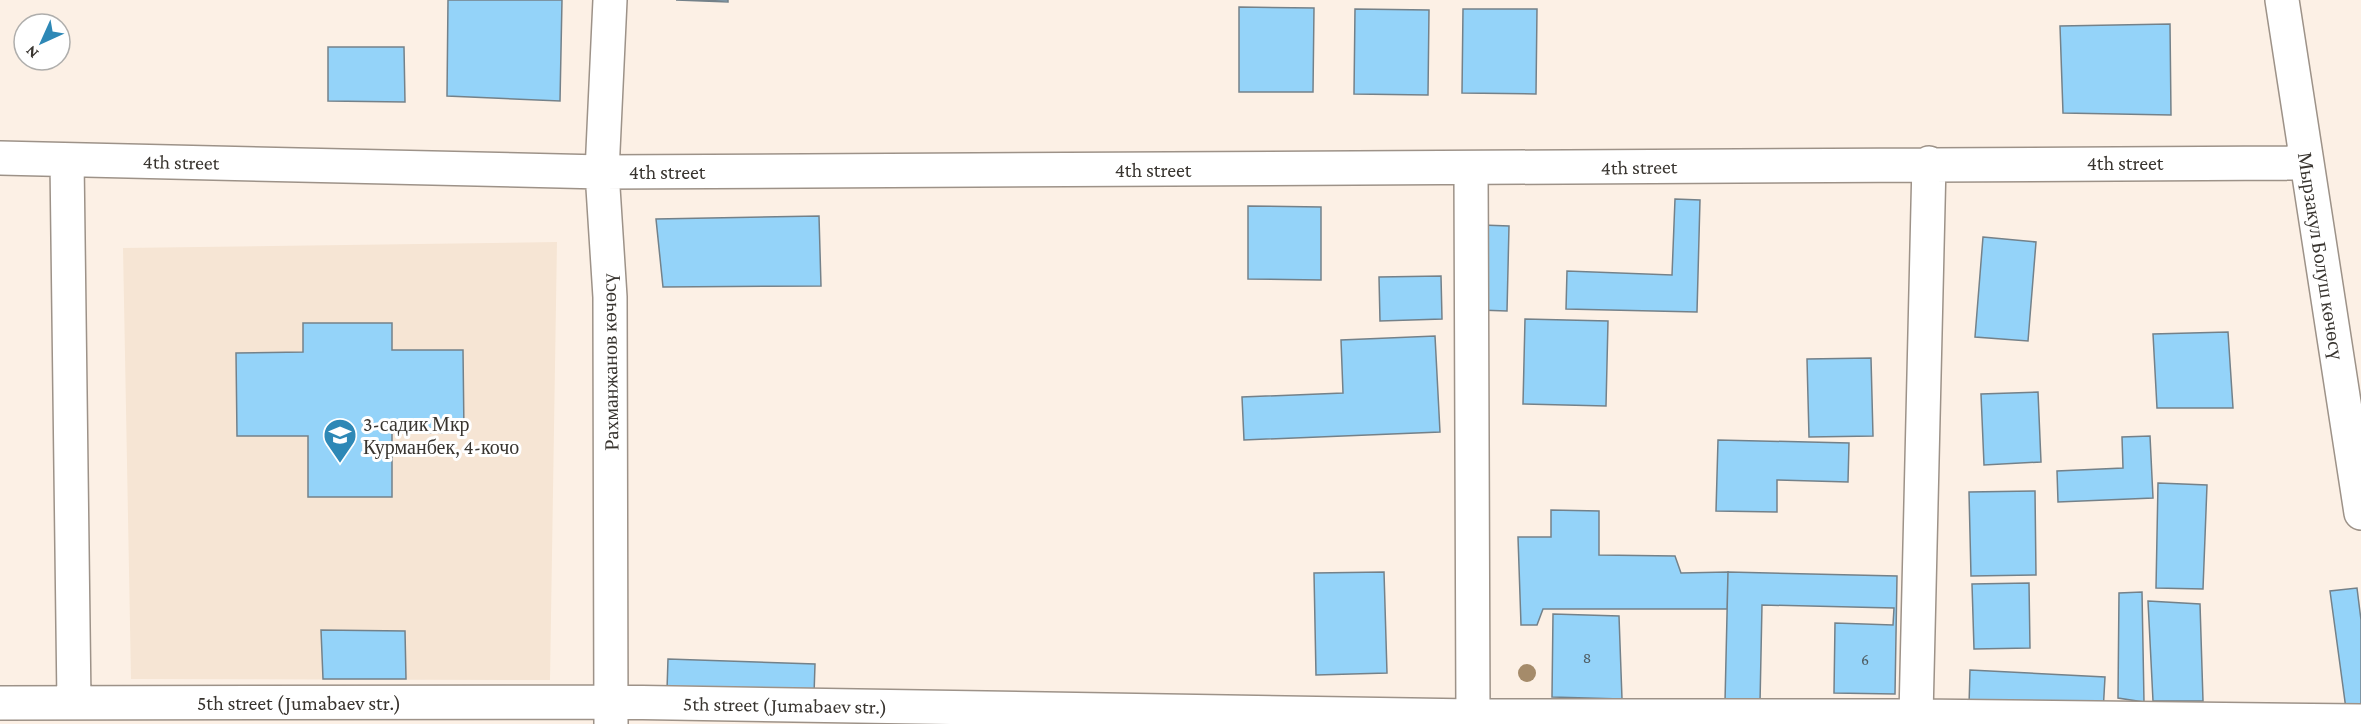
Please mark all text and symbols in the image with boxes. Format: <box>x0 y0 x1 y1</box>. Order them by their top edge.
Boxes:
north arrow <box>12 12 72 72</box>
text: N <box>22 42 42 62</box>
street label: 4th street <box>142 150 220 174</box>
street label: Мырзакул Болуш көчөсү <box>2293 151 2348 361</box>
street label: 4th street <box>2087 152 2164 174</box>
street label: 4th street <box>1600 155 1678 179</box>
street label: 4th street <box>1115 159 1192 181</box>
street label: 4th street <box>629 161 706 183</box>
street label: Рахманжанов көчөсү <box>597 273 624 451</box>
place label: 3-садик Мкр Курманбек, 4-кочо <box>363 413 519 459</box>
school or university icon: 3-садик Мкр Курманбек, 4-кочо <box>322 417 358 464</box>
house number: 8 <box>1583 649 1591 666</box>
house number: 6 <box>1861 651 1869 668</box>
street label: 5th street (Jumabaev str.) <box>197 692 401 715</box>
street label: 5th street (Jumabaev str.) <box>683 692 887 719</box>

